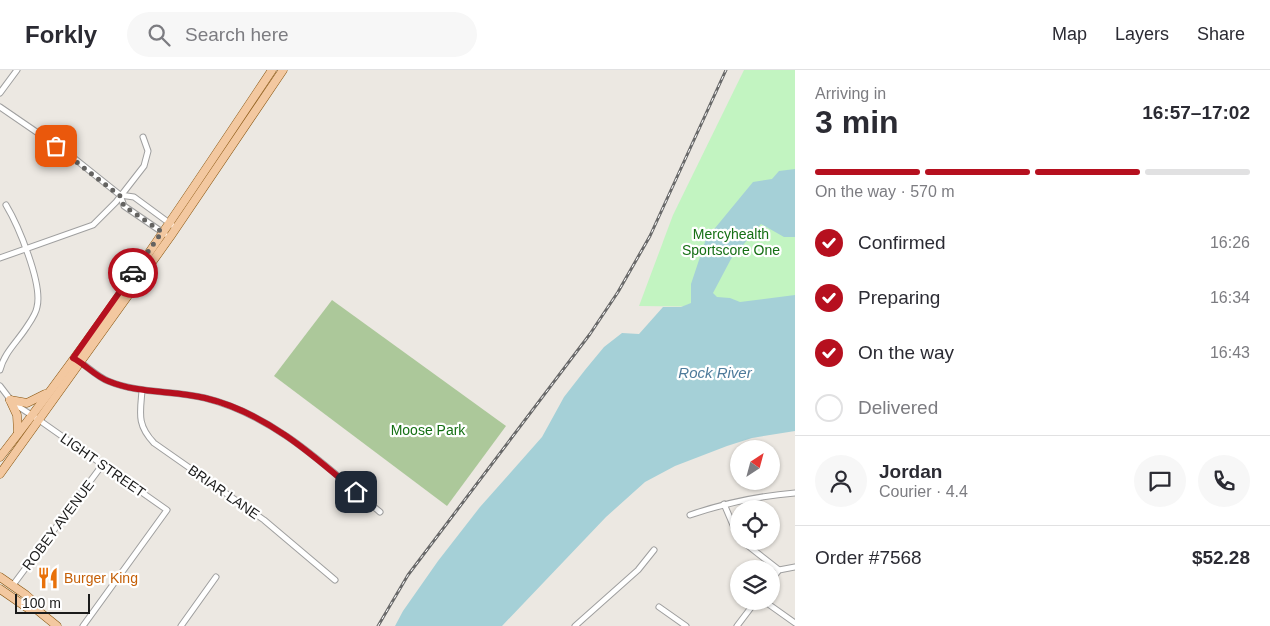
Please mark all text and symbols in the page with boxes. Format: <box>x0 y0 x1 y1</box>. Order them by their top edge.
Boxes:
search box <box>127 12 477 57</box>
text: Forkly <box>25 21 97 48</box>
icon: search <box>145 21 173 49</box>
text: Search here <box>185 24 289 45</box>
text: Map <box>1052 24 1087 44</box>
text: Layers <box>1115 24 1169 44</box>
text: Share <box>1197 24 1245 44</box>
text: Arriving in <box>815 85 886 102</box>
text: 16:57–17:02 <box>1142 102 1250 123</box>
text: 3 min <box>815 104 899 140</box>
pin <box>35 125 77 167</box>
icon: bag <box>42 132 70 160</box>
text: On the way · 570 m <box>815 183 955 200</box>
park label: Mercyhealth Sportscore One <box>682 226 780 258</box>
icon: check <box>815 229 843 257</box>
text: Confirmed <box>858 232 946 253</box>
text: 16:26 <box>1210 234 1250 251</box>
courier <box>108 248 158 298</box>
icon: car <box>119 259 147 287</box>
icon: check <box>815 284 843 312</box>
text: Preparing <box>858 287 940 308</box>
text: 16:34 <box>1210 289 1250 306</box>
icon: check <box>815 339 843 367</box>
text: On the way <box>858 342 954 363</box>
text: 16:43 <box>1210 344 1250 361</box>
water label: Rock River <box>678 364 753 381</box>
text: Delivered <box>858 397 938 418</box>
park label: Moose Park <box>391 422 466 438</box>
street label: LIGHT STREET <box>57 430 149 501</box>
north arrow <box>730 440 780 490</box>
map controls <box>730 440 780 610</box>
button: person <box>815 455 867 507</box>
button: chat <box>1134 455 1186 507</box>
button: phone <box>1198 455 1250 507</box>
text: Jordan <box>879 461 942 482</box>
street label: BRIAR LANE <box>185 462 263 522</box>
pin <box>335 471 377 513</box>
street label: ROBEY AVENUE <box>19 477 97 573</box>
icon: home <box>342 478 370 506</box>
text: Courier · 4.4 <box>879 483 968 500</box>
button: locate <box>730 500 780 550</box>
text: Order #7568 <box>815 547 922 568</box>
text: $52.28 <box>1192 547 1250 568</box>
button: layers <box>730 560 780 610</box>
restaurant icon: Burger King <box>35 565 61 591</box>
place label: Burger King <box>64 570 138 586</box>
scale bar <box>15 591 90 614</box>
text: 100 m <box>22 595 61 611</box>

